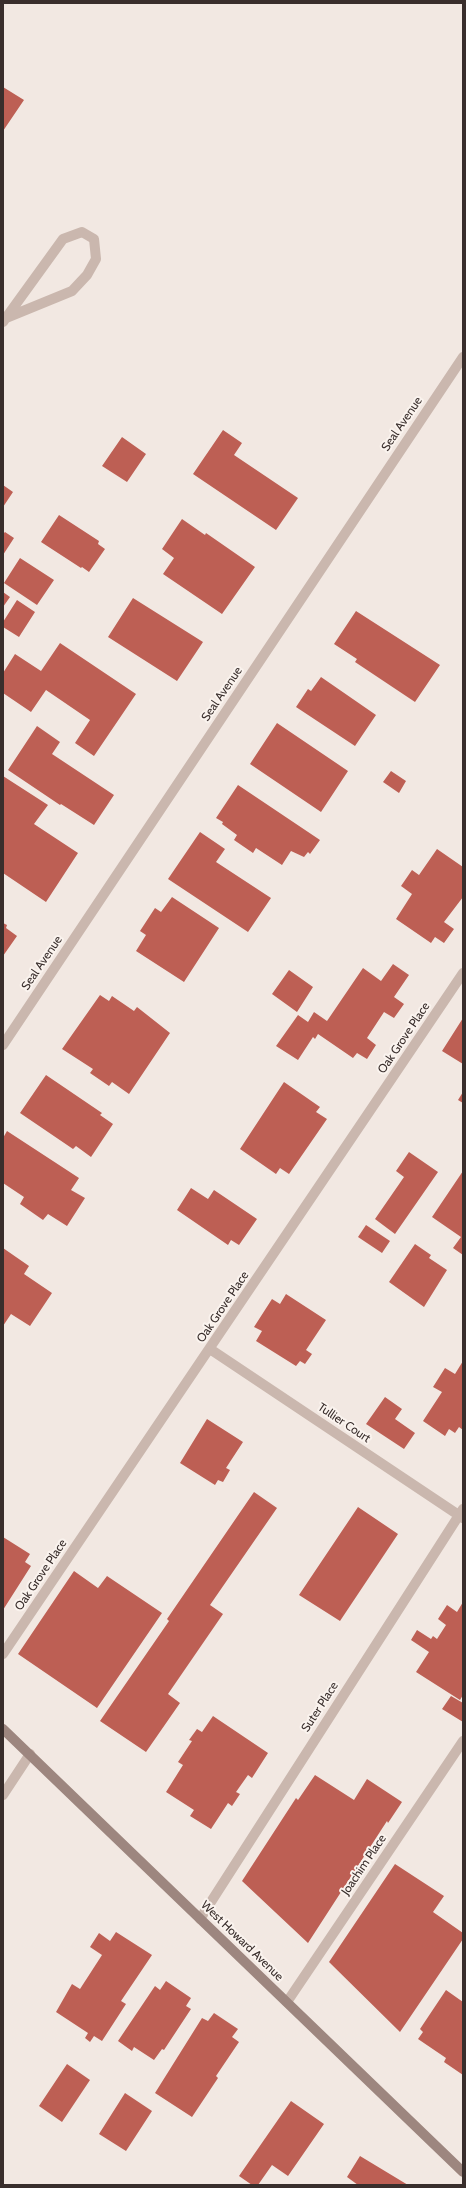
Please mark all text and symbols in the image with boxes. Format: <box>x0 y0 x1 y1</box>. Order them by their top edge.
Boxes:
street label: Seal Avenue <box>379 394 425 454</box>
street label: Seal Avenue <box>199 664 245 724</box>
street label: Seal Avenue <box>19 933 65 993</box>
street label: Oak Grove Place <box>375 1000 433 1076</box>
street label: Oak Grove Place <box>194 1269 252 1345</box>
street label: Tullier Court <box>315 1400 373 1446</box>
street label: Oak Grove Place <box>12 1537 70 1613</box>
street label: Suter Place <box>299 1679 341 1735</box>
street label: Joachim Place <box>338 1832 390 1898</box>
street label: West Howard Avenue <box>198 1898 286 1984</box>

